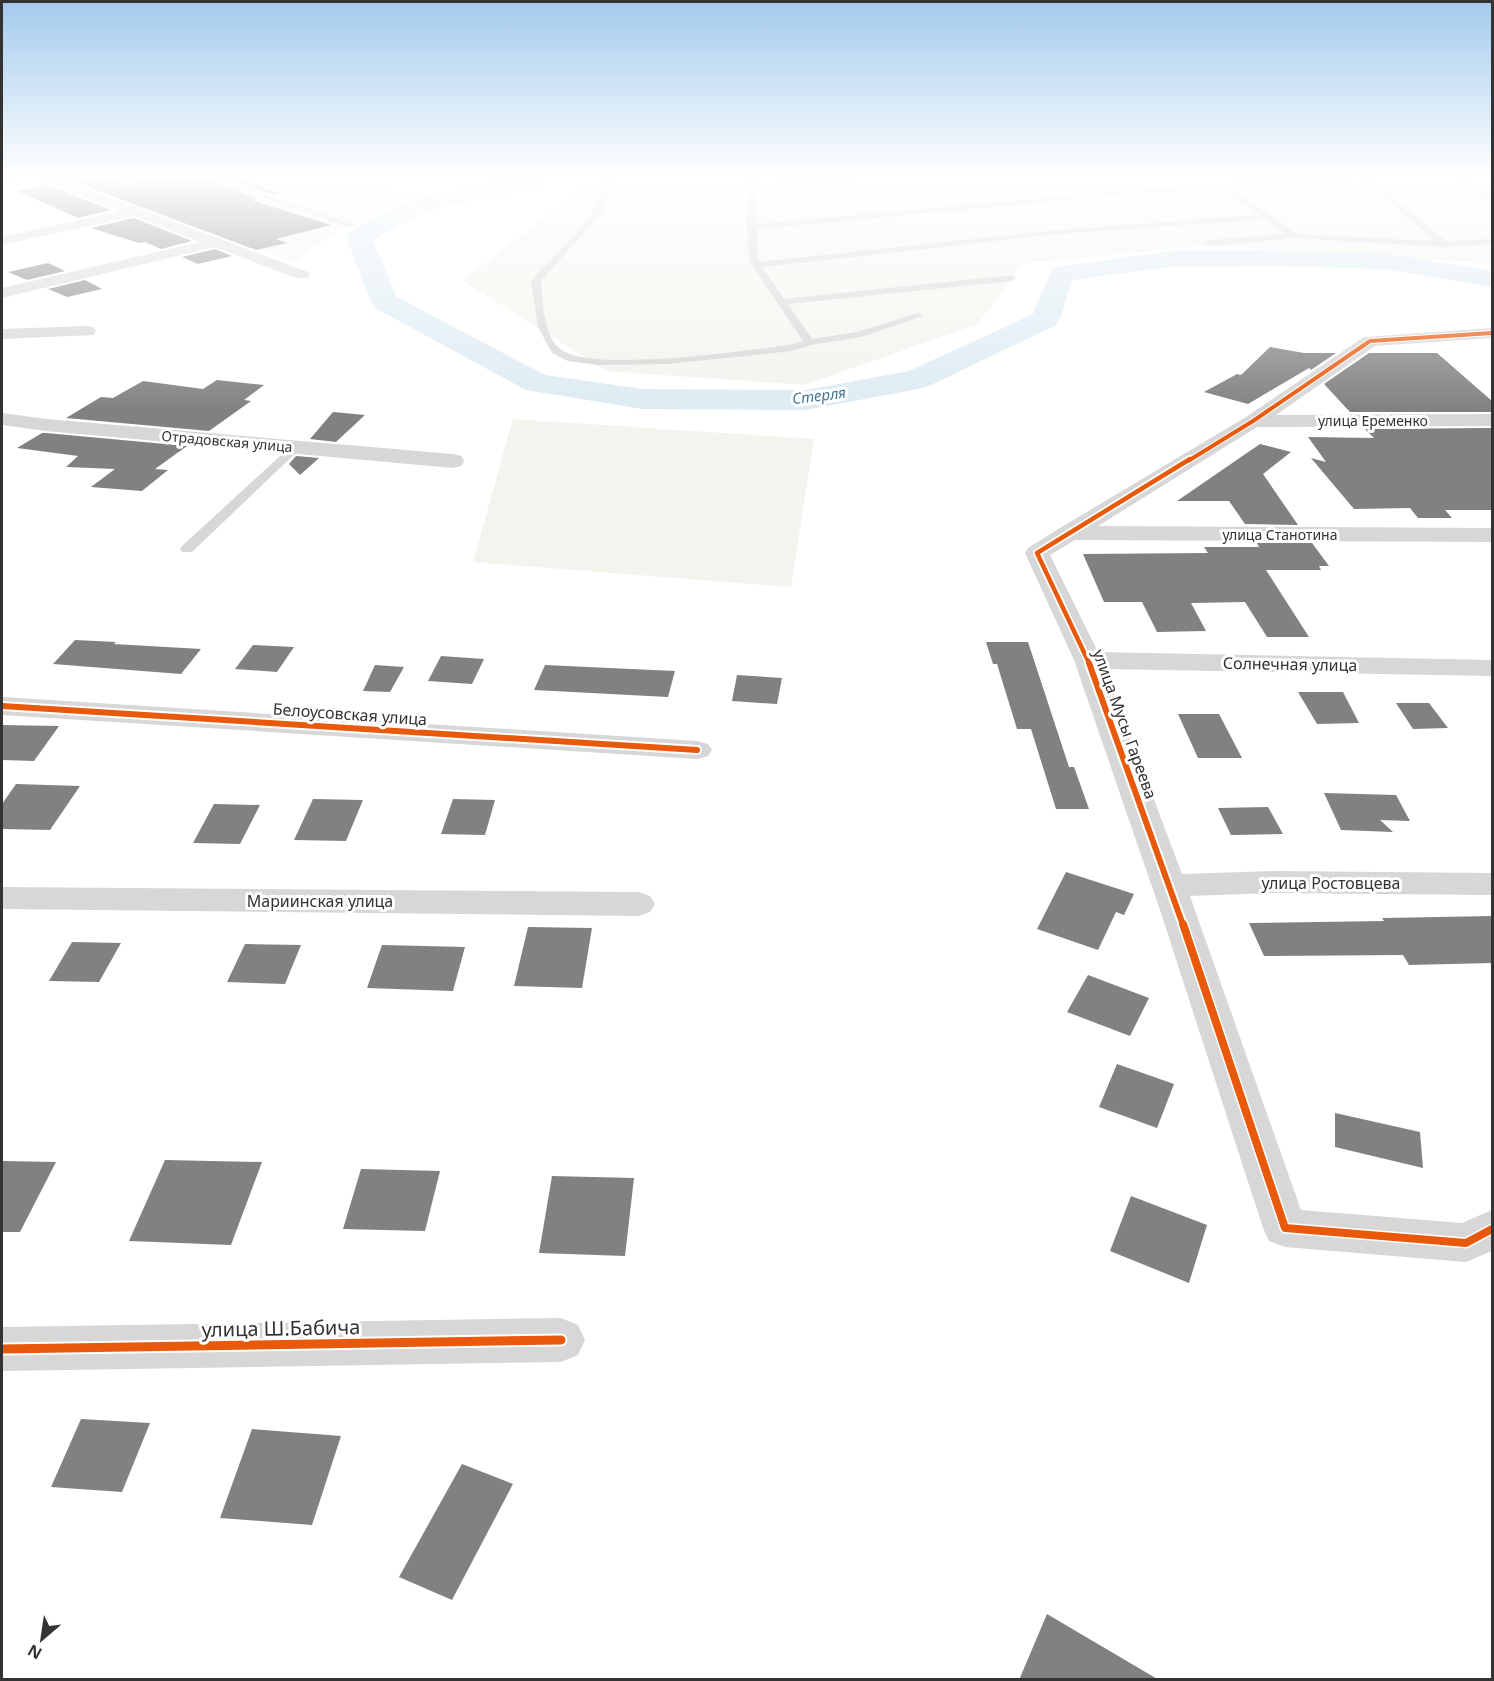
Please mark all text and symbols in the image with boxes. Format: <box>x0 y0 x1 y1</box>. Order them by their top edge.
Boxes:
water label: Стерля <box>791 382 847 408</box>
street label: улица Еременко <box>1318 411 1428 430</box>
street label: Отрадовская улица <box>161 426 293 456</box>
street label: улица Станотина <box>1223 525 1337 544</box>
street label: улица Мусы Гареева <box>1088 646 1162 802</box>
street label: Солнечная улица <box>1223 652 1357 676</box>
street label: Белоусовская улица <box>272 698 428 730</box>
street label: улица Ростовцева <box>1262 872 1400 894</box>
street label: Мариинская улица <box>247 890 393 912</box>
street label: улица Ш.Бабича <box>201 1313 361 1343</box>
north arrow <box>12 1609 72 1669</box>
text: N <box>24 1639 46 1665</box>

